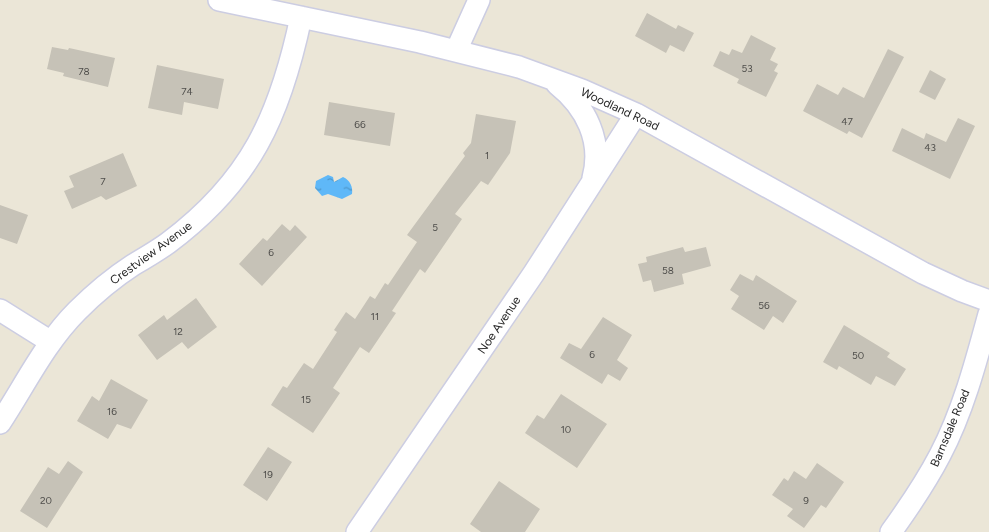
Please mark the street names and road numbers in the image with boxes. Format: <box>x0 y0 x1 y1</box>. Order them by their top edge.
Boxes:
street label: Woodland Road <box>578 85 662 133</box>
street label: Crestview Avenue <box>107 218 195 287</box>
street label: Noe Avenue <box>475 293 524 356</box>
street label: Barnsdale Road <box>927 387 973 469</box>

